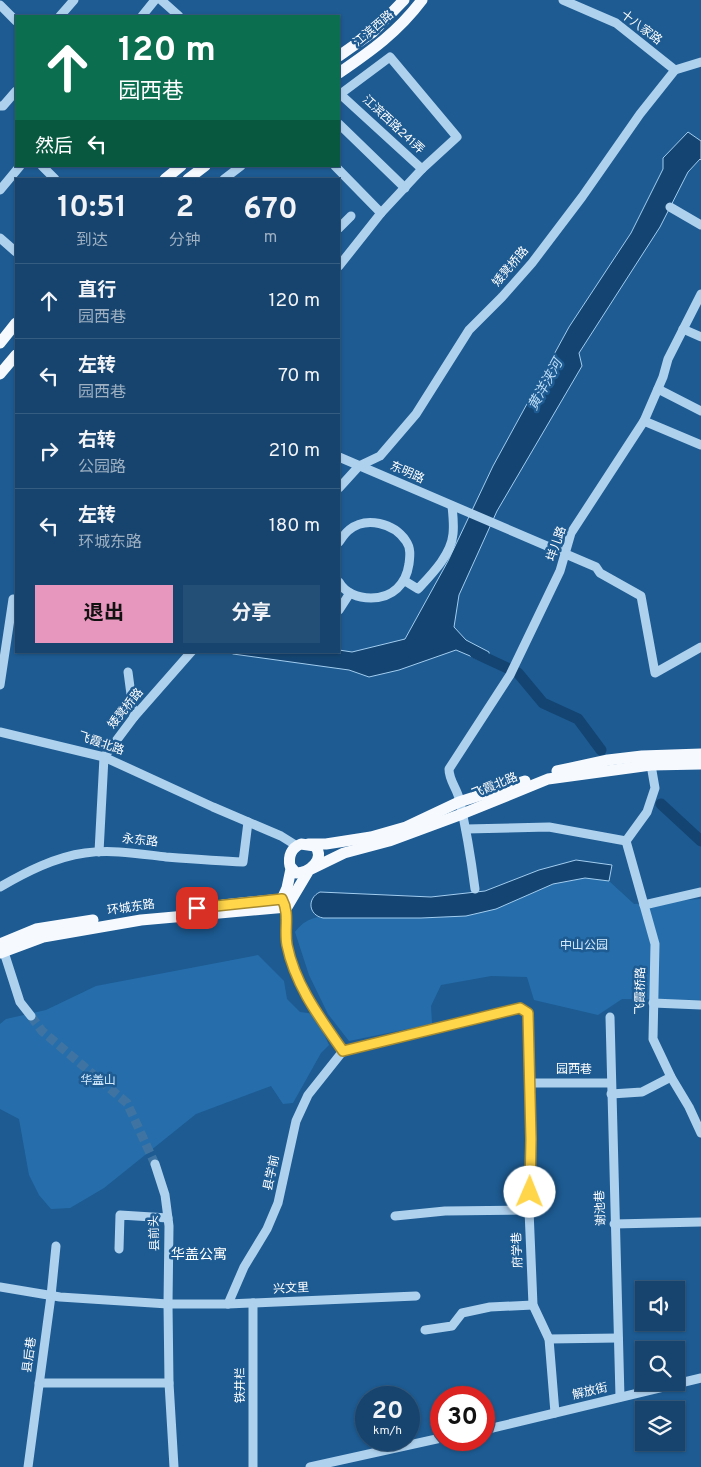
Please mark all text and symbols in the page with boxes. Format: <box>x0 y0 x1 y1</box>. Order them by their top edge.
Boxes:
street label: 江滨西路 <box>350 7 398 51</box>
street label: 十八家路 <box>617 7 665 49</box>
text: 120 m <box>118 29 216 73</box>
icon: ahead <box>35 35 100 100</box>
text: 园西巷 <box>118 79 184 106</box>
street label: 江滨西路241弄 <box>359 92 427 158</box>
icon: left <box>83 130 111 158</box>
text: 然后 <box>35 135 73 159</box>
text: 10:51 <box>57 190 127 227</box>
text: 2 <box>176 190 194 227</box>
text: 670 <box>243 192 298 229</box>
text: m <box>264 228 277 248</box>
text: 到达 <box>76 231 108 251</box>
text: 分钟 <box>169 231 201 251</box>
street label: 矮凳桥路 <box>489 243 533 291</box>
text: 直行 <box>78 279 116 303</box>
icon: ahead <box>35 287 63 315</box>
text: 120 m <box>269 289 320 313</box>
text: 园西巷 <box>78 308 126 328</box>
text: 左转 <box>78 354 116 378</box>
water label: 黄洋浃河 <box>525 354 568 414</box>
icon: left <box>35 362 63 390</box>
text: 70 m <box>278 364 320 388</box>
text: 园西巷 <box>78 383 126 403</box>
text: 右转 <box>78 429 116 453</box>
icon: right <box>35 437 63 465</box>
text: 210 m <box>269 439 320 463</box>
text: 公园路 <box>78 458 126 478</box>
street label: 东明路 <box>387 458 427 488</box>
text: 左转 <box>78 504 116 528</box>
icon: left <box>35 512 63 540</box>
text: 180 m <box>269 514 320 538</box>
street label: 垟儿路 <box>544 524 570 564</box>
text: 环城东路 <box>78 533 142 553</box>
button: 退出 <box>35 585 173 643</box>
button: 分享 <box>183 585 320 643</box>
street label: 矮凳桥路 <box>105 685 147 733</box>
street label: 飞霞北路 <box>76 729 126 759</box>
street label: 飞霞北路 <box>470 770 520 802</box>
street label: 永东路 <box>121 831 159 851</box>
pin <box>176 887 218 929</box>
icon: arrive <box>183 894 211 922</box>
street label: 环城东路 <box>106 897 156 919</box>
park label: 中山公园 <box>560 938 608 954</box>
street label: 飞霞桥路 <box>633 967 649 1015</box>
street label: 园西巷 <box>556 1062 592 1078</box>
park label: 华盖山 <box>80 1073 116 1089</box>
street label: 县学前 <box>260 1154 284 1192</box>
position arrow <box>503 1165 555 1217</box>
street label: 谢池巷 <box>592 1190 610 1226</box>
street label: 县前头 <box>146 1215 164 1251</box>
street label: 府学巷 <box>509 1232 527 1268</box>
district label: 华盖公寓 <box>171 1246 227 1264</box>
street label: 兴文里 <box>273 1280 309 1298</box>
map controls <box>635 1281 685 1451</box>
button: sound <box>635 1281 685 1331</box>
street label: 县后巷 <box>20 1336 40 1374</box>
button: search <box>635 1341 685 1391</box>
street label: 铁井栏 <box>233 1367 249 1403</box>
street label: 解放街 <box>571 1380 609 1404</box>
speed limit sign: 30 <box>430 1386 495 1451</box>
text: 20 <box>372 1396 403 1428</box>
button: layers <box>635 1401 685 1451</box>
text: km/h <box>373 1423 402 1439</box>

